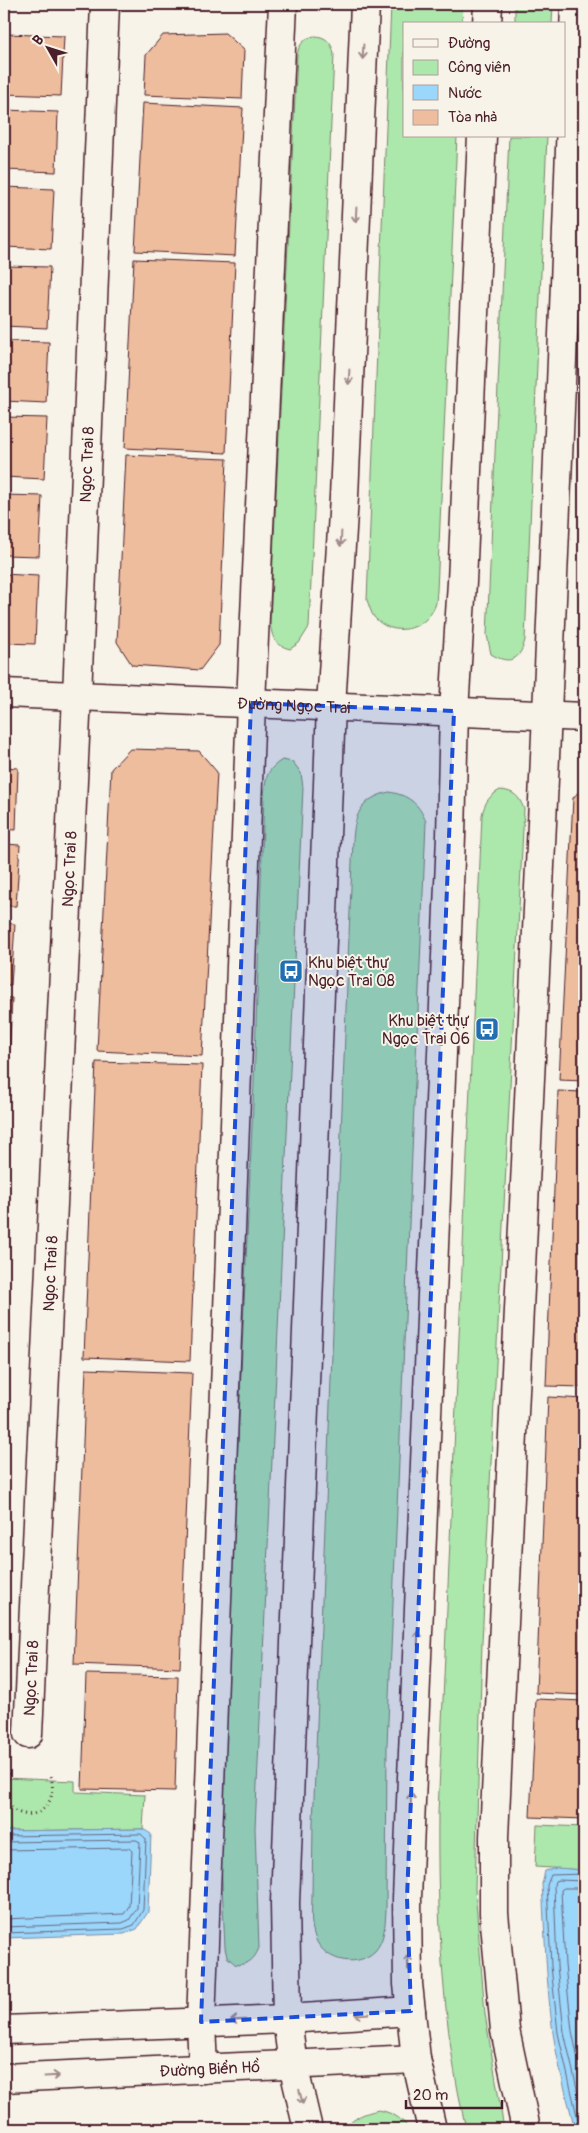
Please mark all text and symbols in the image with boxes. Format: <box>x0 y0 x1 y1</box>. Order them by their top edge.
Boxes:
north arrow <box>22 22 72 72</box>
legend <box>403 22 566 138</box>
text: B <box>29 32 47 49</box>
text: Đường <box>448 34 490 53</box>
one-way arrow <box>358 44 368 60</box>
text: Công viên <box>448 58 511 77</box>
text: Nước <box>448 84 482 103</box>
text: Tòa nhà <box>448 108 497 127</box>
one-way arrow <box>351 206 361 223</box>
one-way arrow <box>344 369 353 385</box>
street label: Ngọc Trai 8 <box>76 426 99 503</box>
one-way arrow <box>337 531 346 547</box>
street label: Đường Ngọc Trai <box>237 694 351 718</box>
street label: Ngọc Trai 8 <box>58 831 82 908</box>
place label: Khu biệt thự Ngọc Trai 08 <box>308 953 395 991</box>
bus stop icon: Khu biệt thự Ngọc Trai 08 <box>278 958 304 984</box>
place label: Khu biệt thự Ngọc Trai 06 <box>382 1011 470 1049</box>
bus stop icon: Khu biệt thự Ngọc Trai 06 <box>474 1016 500 1042</box>
street label: Ngọc Trai 8 <box>39 1235 63 1312</box>
one-way arrow <box>420 1467 429 1483</box>
one-way arrow <box>413 1630 423 1646</box>
street label: Ngọc Trai 8 <box>20 1640 43 1717</box>
one-way arrow <box>407 1792 416 1808</box>
one-way arrow <box>403 1955 413 1971</box>
one-way arrow <box>355 2009 371 2018</box>
one-way arrow <box>230 2016 246 2025</box>
street label: Đường Biển Hồ <box>159 2057 261 2082</box>
one-way arrow <box>44 2071 60 2081</box>
scale bar <box>406 2078 502 2110</box>
text: 20 m <box>413 2086 448 2105</box>
one-way arrow <box>297 2089 306 2105</box>

